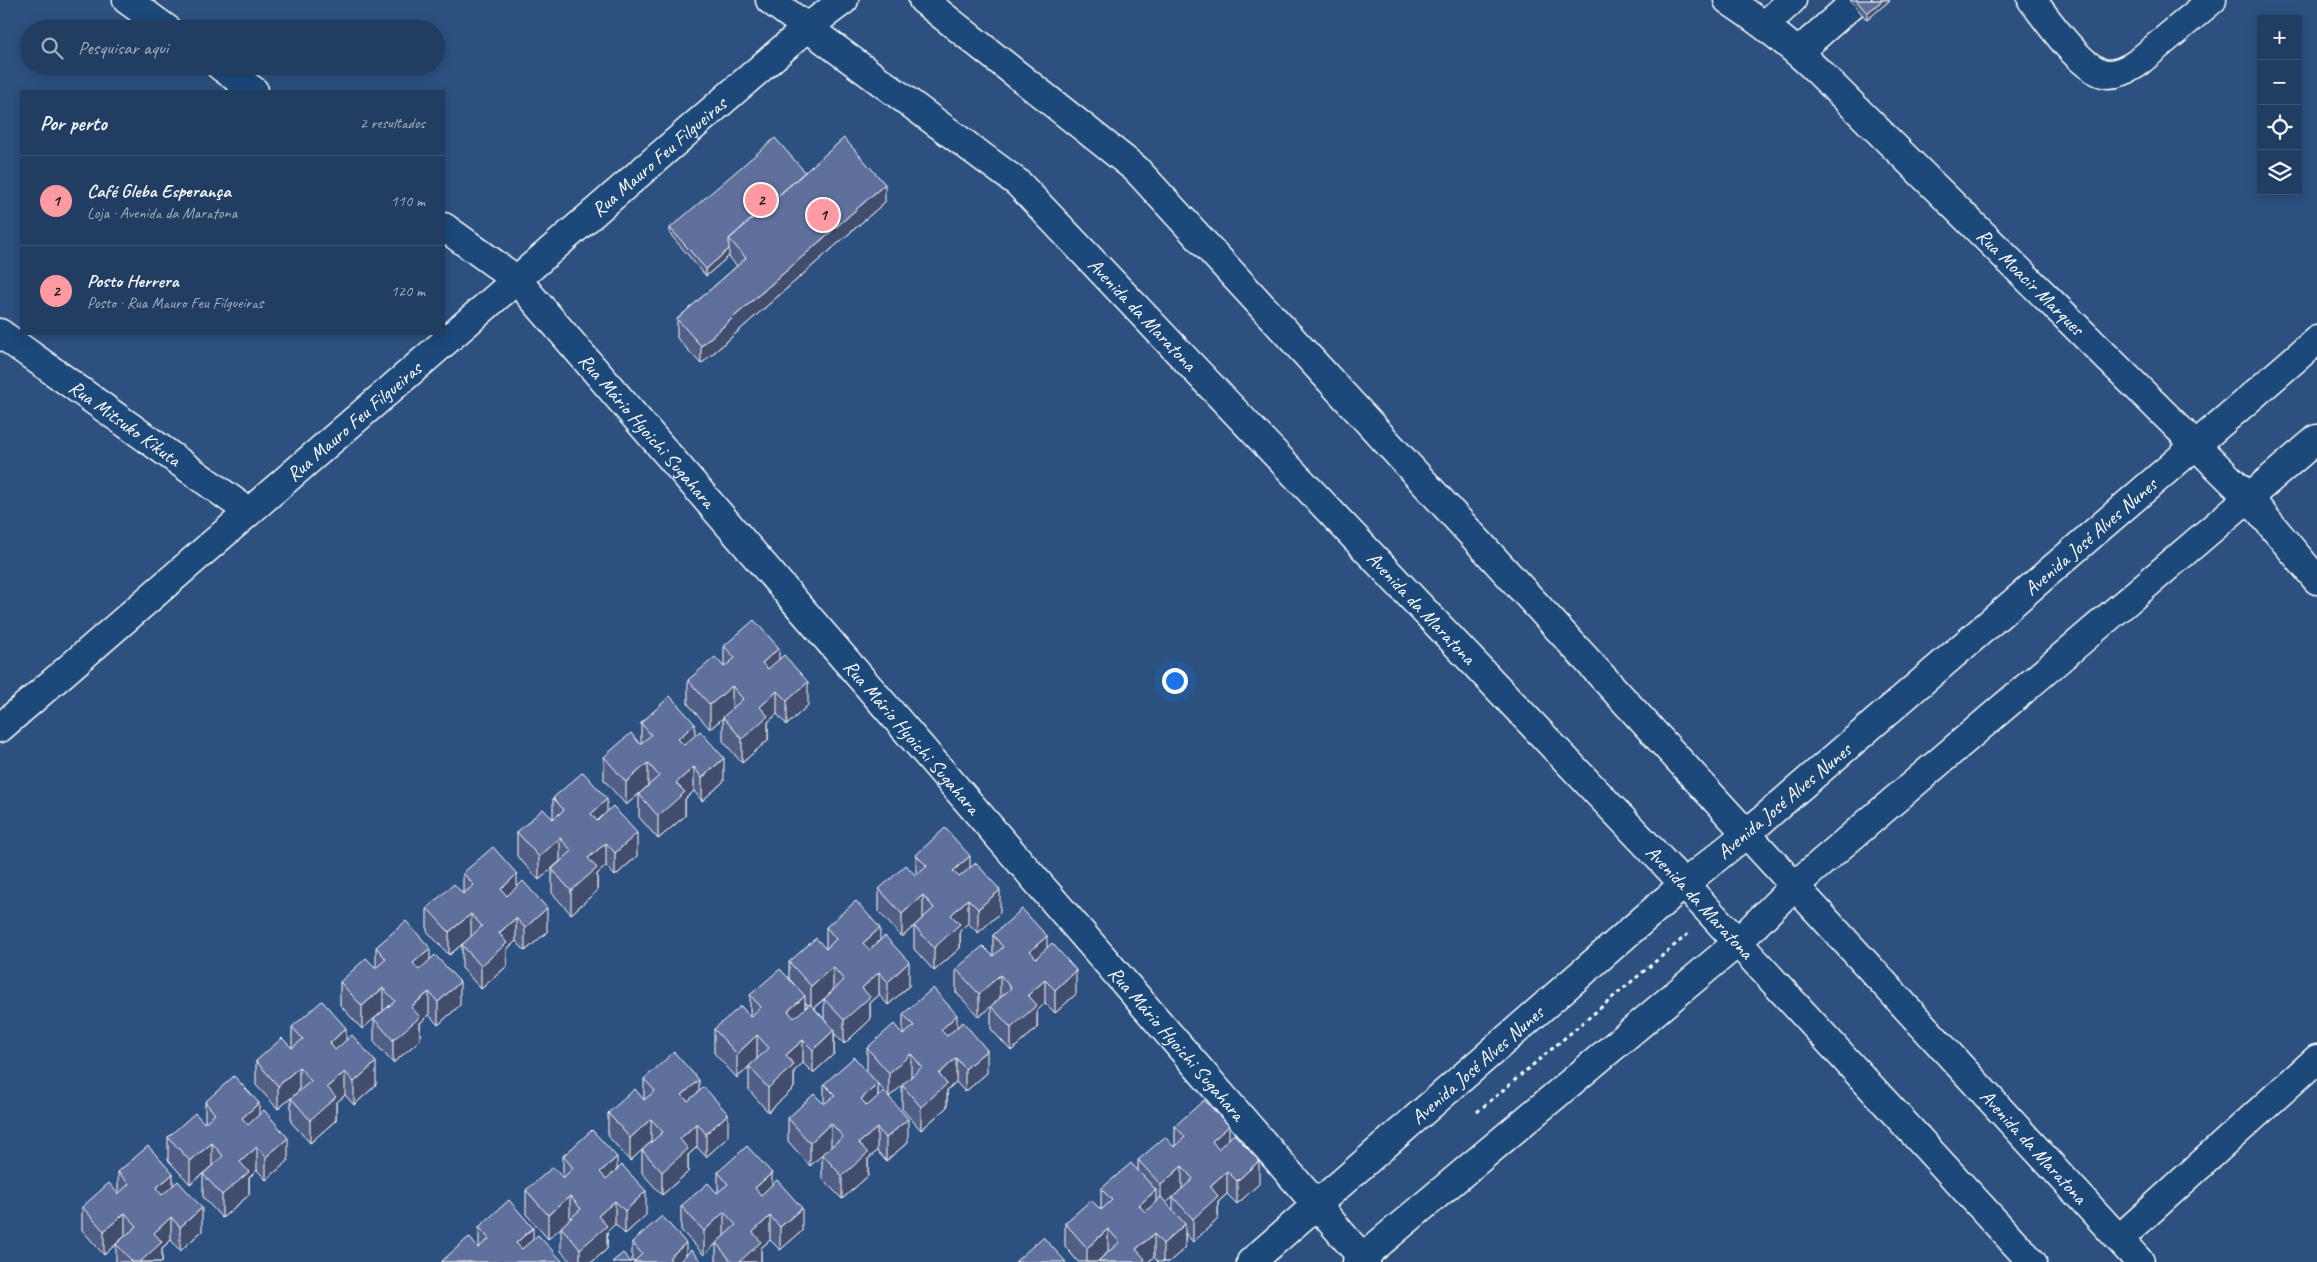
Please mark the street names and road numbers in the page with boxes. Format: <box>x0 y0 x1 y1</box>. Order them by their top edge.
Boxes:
street label: Rua Mauro Feu Filgueiras <box>586 90 733 222</box>
street label: Rua Moacir Marques <box>1972 223 2091 342</box>
street label: Avenida da Maratona <box>1083 252 1203 377</box>
street label: Rua Mário Hyoichi Sugahara <box>573 348 722 514</box>
street label: Rua Mauro Feu Filgueiras <box>281 355 428 487</box>
street label: Rua Mitsuko Kikuta <box>64 374 188 473</box>
street label: Avenida José Alves Nunes <box>2018 471 2163 601</box>
street label: Avenida da Maratona <box>1362 546 1482 671</box>
street label: Rua Mário Hyoichi Sugahara <box>838 654 987 821</box>
street label: Avenida José Alves Nunes <box>1712 736 1858 864</box>
street label: Avenida da Maratona <box>1641 839 1760 965</box>
street label: Rua Mário Hyoichi Sugahara <box>1103 961 1252 1127</box>
street label: Avenida José Alves Nunes <box>1406 999 1550 1129</box>
street label: Avenida da Maratona <box>1975 1084 2094 1210</box>

